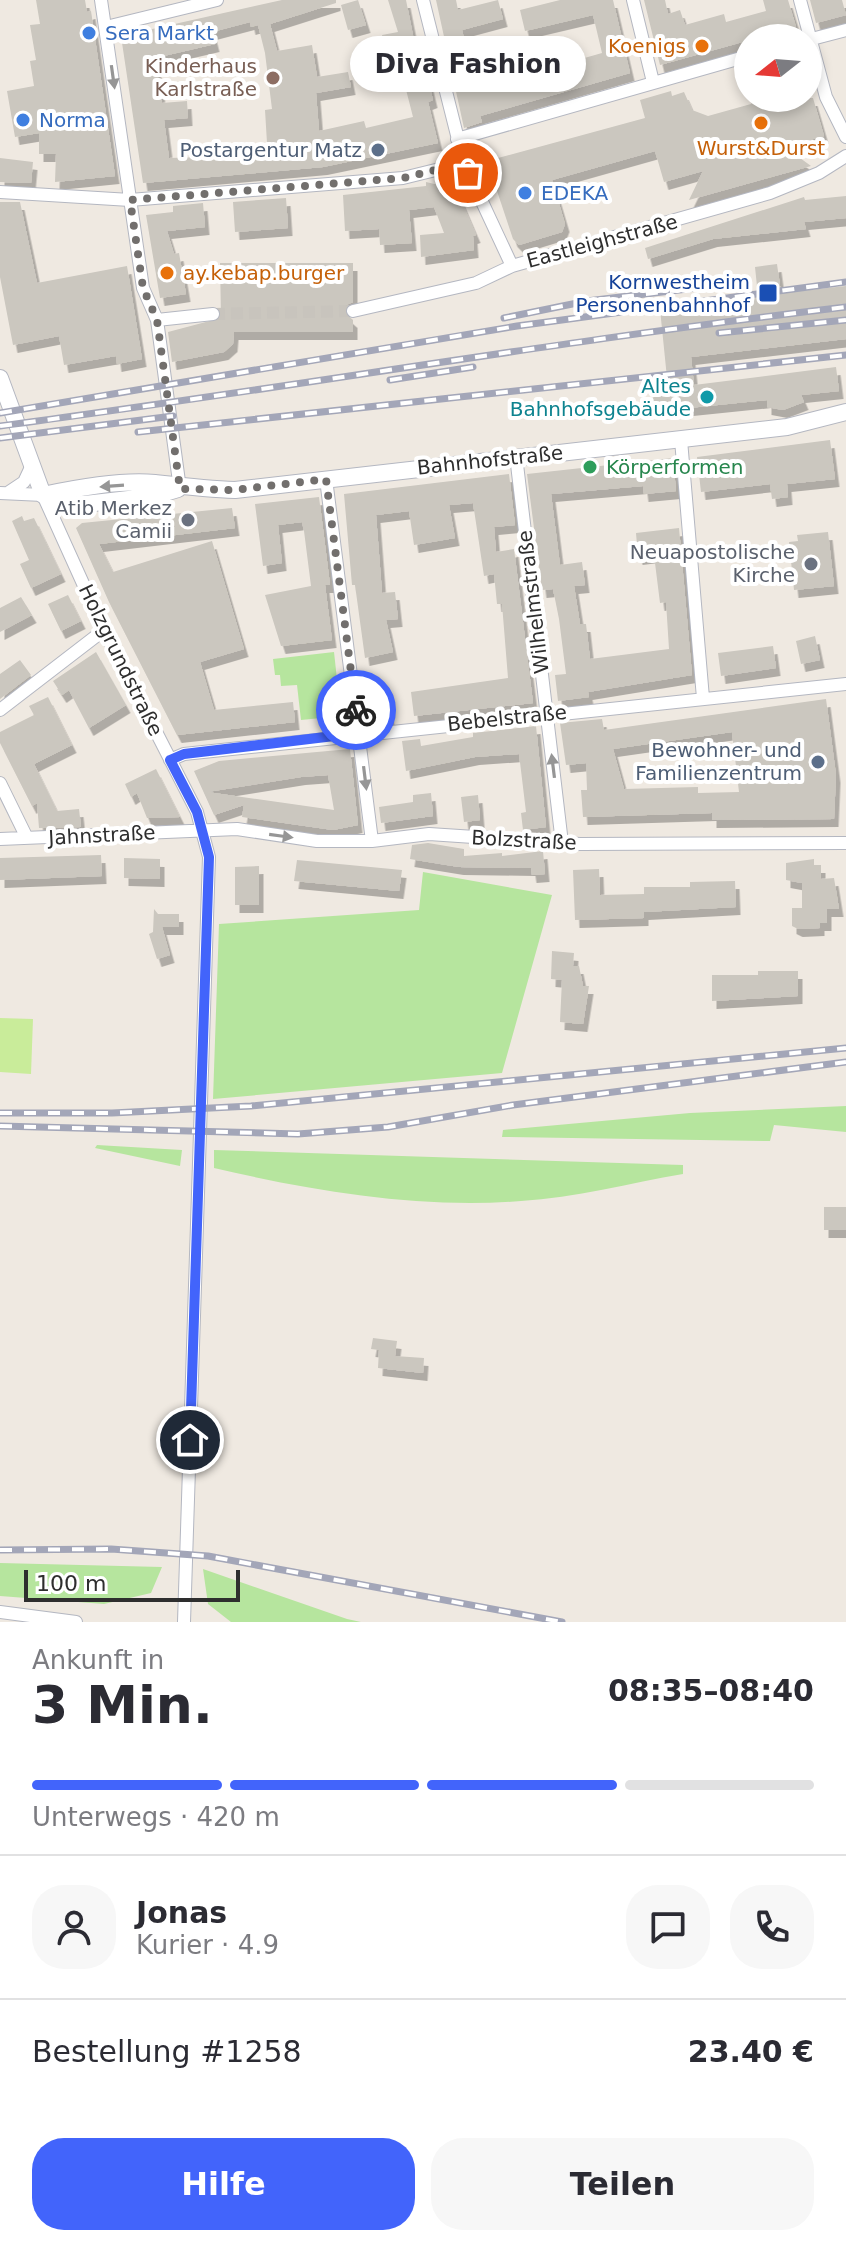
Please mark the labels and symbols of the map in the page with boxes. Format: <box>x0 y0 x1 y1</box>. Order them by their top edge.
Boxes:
place label: Sera Markt <box>105 21 214 45</box>
marker: Sera Markt <box>80 24 98 42</box>
north arrow <box>734 24 822 112</box>
place label: Koenigs <box>608 34 686 58</box>
callout: Diva Fashion <box>350 37 586 93</box>
marker: Koenigs <box>693 37 711 55</box>
place label: Kinderhaus Karlstraße <box>145 54 257 101</box>
one-way arrow <box>107 65 120 90</box>
marker: Kinderhaus Karlstraße <box>264 69 282 87</box>
place label: Norma <box>39 108 106 132</box>
marker: Norma <box>14 111 32 129</box>
marker: Wurst&Durst <box>752 114 770 132</box>
place label: Wurst&Durst <box>697 136 825 160</box>
place label: Postargentur Matz <box>179 138 362 162</box>
pin <box>434 139 502 207</box>
marker: Postargentur Matz <box>369 141 387 159</box>
place label: EDEKA <box>541 181 608 205</box>
marker: EDEKA <box>516 184 534 202</box>
street label: Eastleighstraße <box>524 209 680 273</box>
place label: ay.kebap.burger <box>183 261 345 285</box>
marker: ay.kebap.burger <box>158 264 176 282</box>
place label: Kornwestheim Personenbahnhof <box>576 270 751 317</box>
marker: Kornwestheim Personenbahnhof <box>757 282 779 304</box>
place label: Altes Bahnhofsgebäude <box>510 374 691 421</box>
marker: Altes Bahnhofsgebäude <box>698 388 716 406</box>
street label: Bahnhofstraße <box>416 440 564 480</box>
place label: Körperformen <box>606 455 743 479</box>
marker: Körperformen <box>581 458 599 476</box>
one-way arrow <box>99 480 124 493</box>
place label: Atib Merkez Camii <box>55 496 172 543</box>
marker: Atib Merkez Camii <box>179 511 197 529</box>
street label: Wilhelmstraße <box>512 529 554 675</box>
place label: Neuapostolische Kirche <box>630 540 795 587</box>
marker: Neuapostolische Kirche <box>802 555 820 573</box>
street label: Holzgrundstraße <box>74 580 168 740</box>
courier <box>316 670 396 750</box>
street label: Bebelstraße <box>446 700 568 736</box>
place label: Bewohner- und Familienzentrum <box>635 738 802 785</box>
one-way arrow <box>546 753 559 778</box>
marker: Bewohner- und Familienzentrum <box>809 753 827 771</box>
one-way arrow <box>358 766 371 791</box>
street label: Jahnstraße <box>46 820 156 850</box>
street label: Bolzstraße <box>471 825 577 855</box>
one-way arrow <box>269 830 294 843</box>
pin <box>156 1406 224 1474</box>
scale bar <box>24 1566 240 1602</box>

